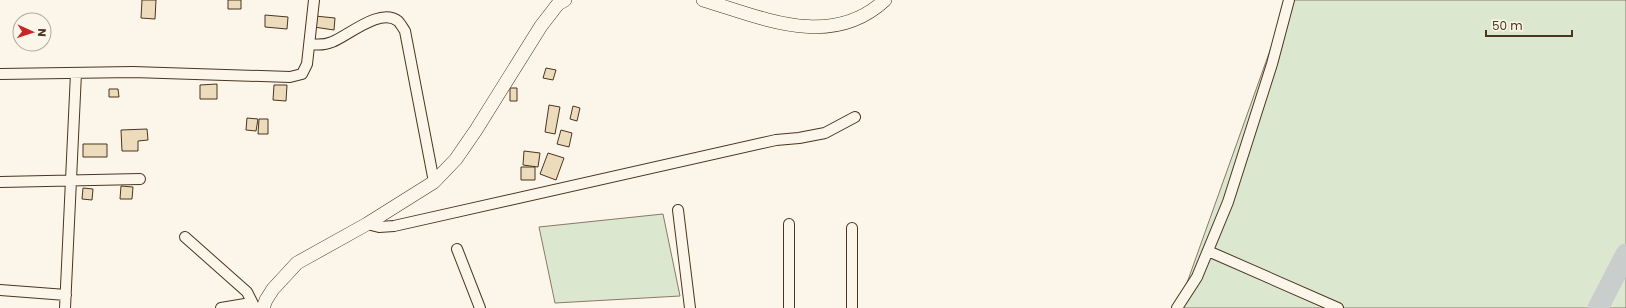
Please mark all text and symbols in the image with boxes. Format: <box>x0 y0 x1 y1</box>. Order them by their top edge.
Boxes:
north arrow <box>12 12 52 52</box>
scale bar <box>1486 12 1572 38</box>
text: 50 m <box>1492 17 1523 34</box>
text: N <box>34 28 50 37</box>

